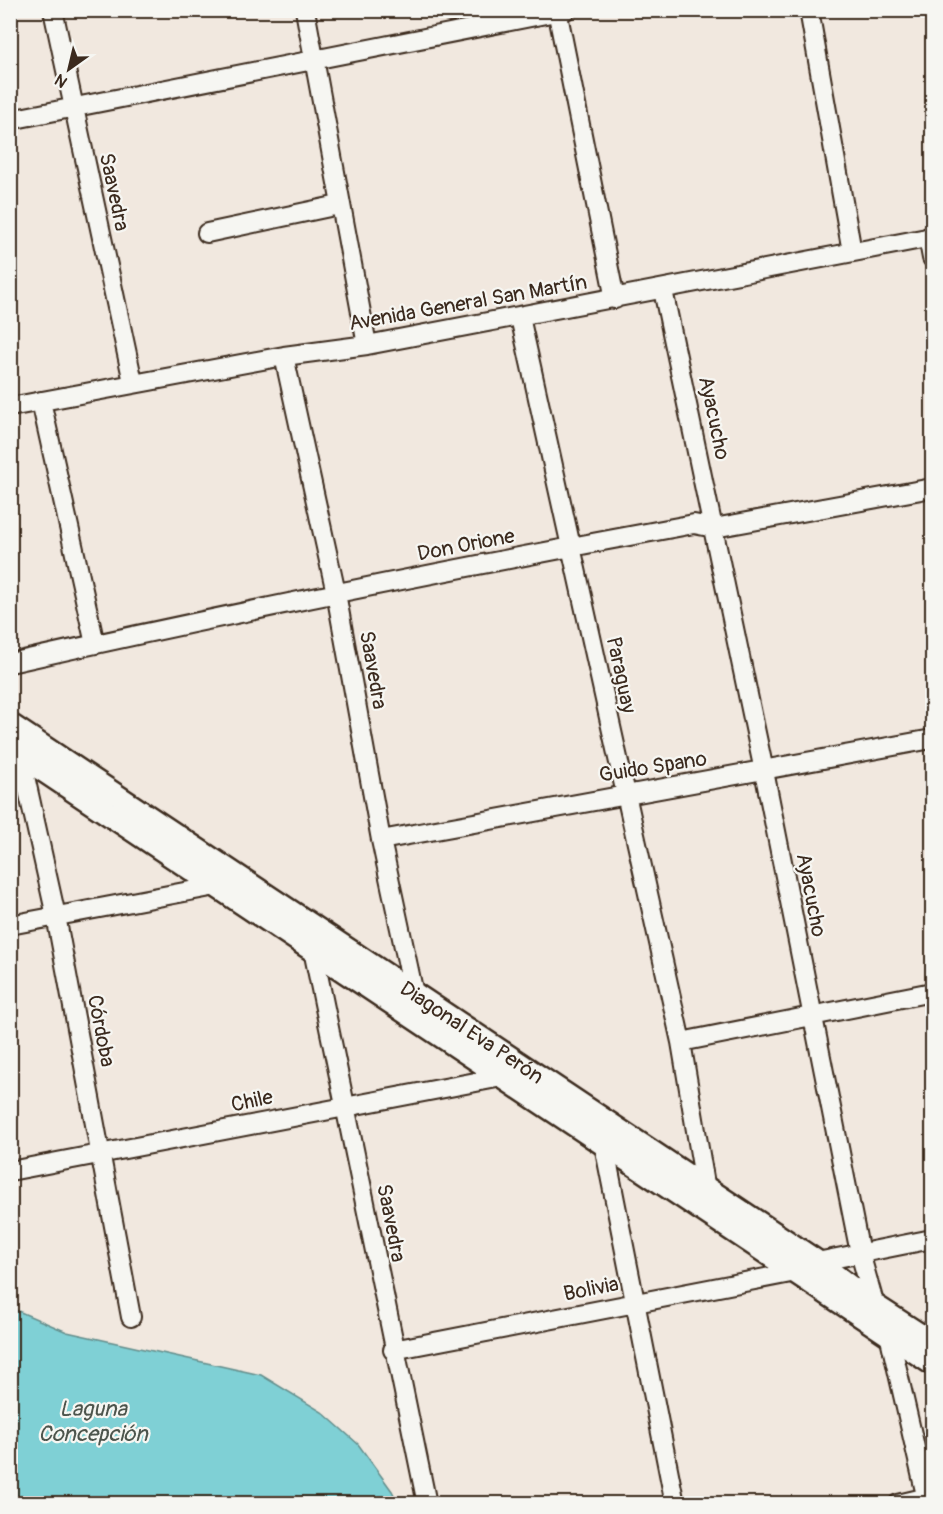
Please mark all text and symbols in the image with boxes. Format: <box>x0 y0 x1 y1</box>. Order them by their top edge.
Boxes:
north arrow <box>39 39 99 99</box>
text: N <box>51 69 71 92</box>
street label: Saavedra <box>93 150 135 234</box>
street label: Avenida General San Martín <box>347 269 589 337</box>
street label: Ayacucho <box>692 374 736 462</box>
street label: Don Orione <box>415 522 518 568</box>
street label: Saavedra <box>353 629 393 711</box>
street label: Paraguay <box>600 634 642 716</box>
street label: Guido Spano <box>597 745 709 789</box>
street label: Ayacucho <box>790 851 832 939</box>
street label: Diagonal Eva Perón <box>395 975 549 1090</box>
street label: Córdoba <box>81 993 121 1069</box>
street label: Chile <box>229 1083 276 1119</box>
street label: Saavedra <box>370 1182 412 1264</box>
street label: Bolivia <box>561 1270 621 1308</box>
water label: Laguna Concepción <box>38 1395 149 1448</box>

